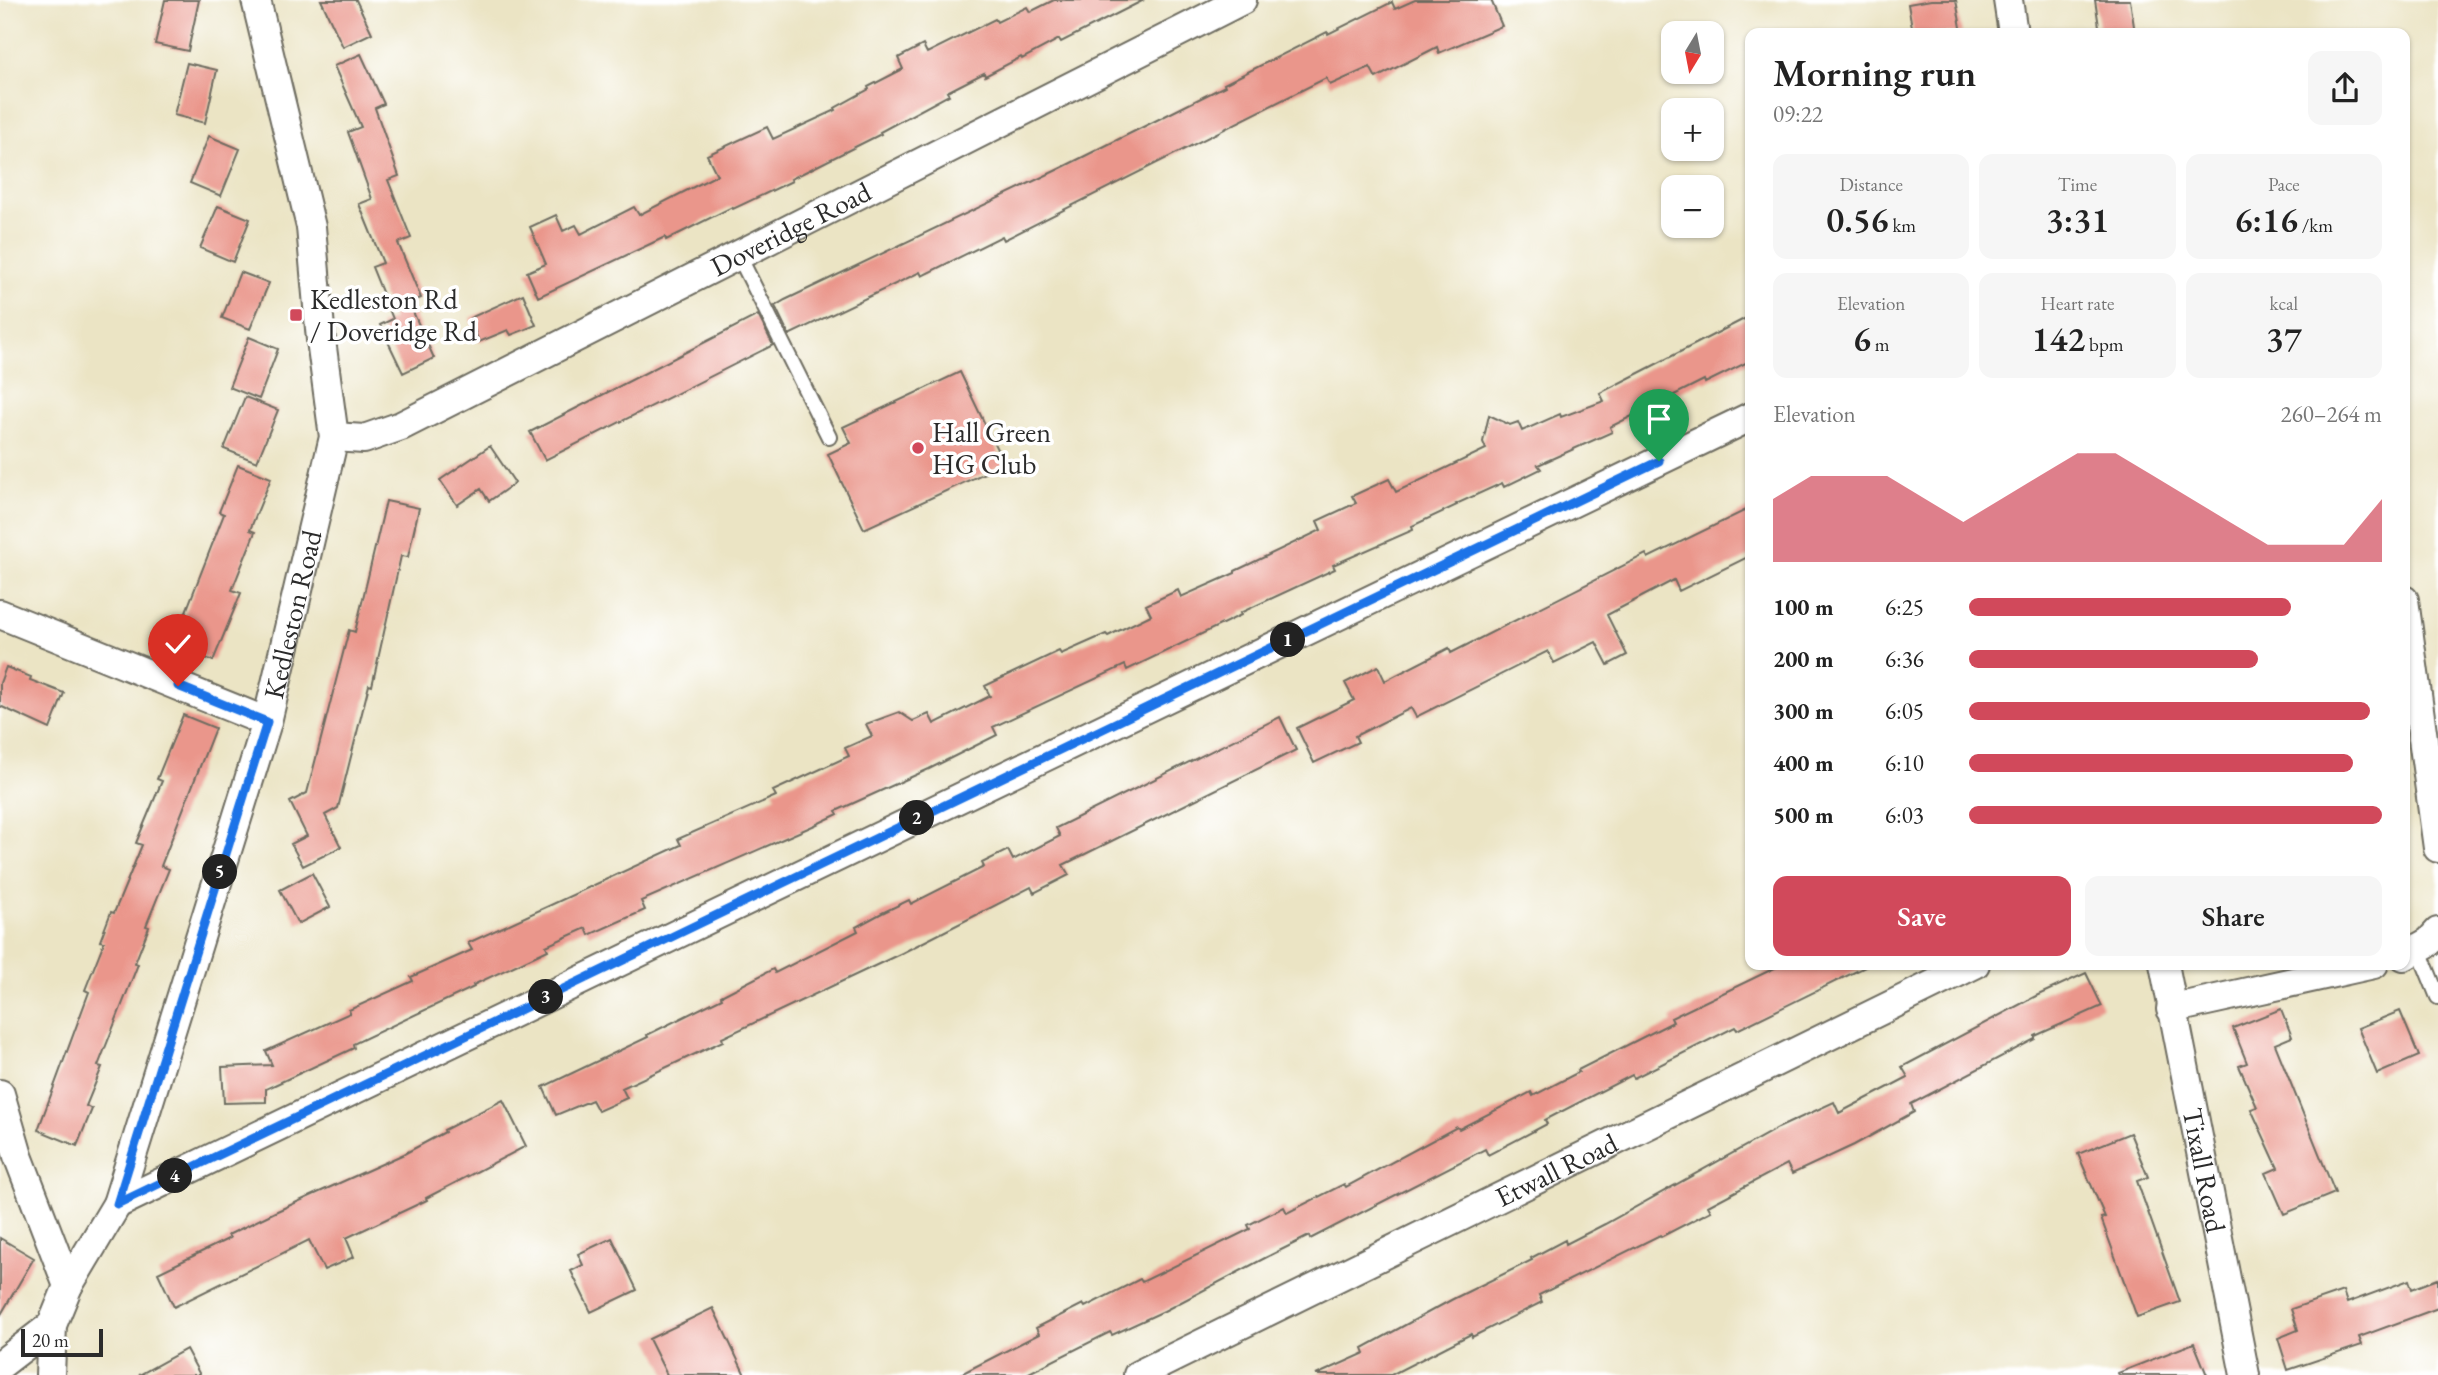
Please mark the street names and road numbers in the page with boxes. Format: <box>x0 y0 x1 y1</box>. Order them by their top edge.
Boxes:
street label: Doveridge Road <box>704 173 877 284</box>
street label: Kedleston Road <box>255 526 330 702</box>
street label: Tixall Road <box>2175 1105 2235 1236</box>
street label: Etwall Road <box>1489 1124 1624 1215</box>

